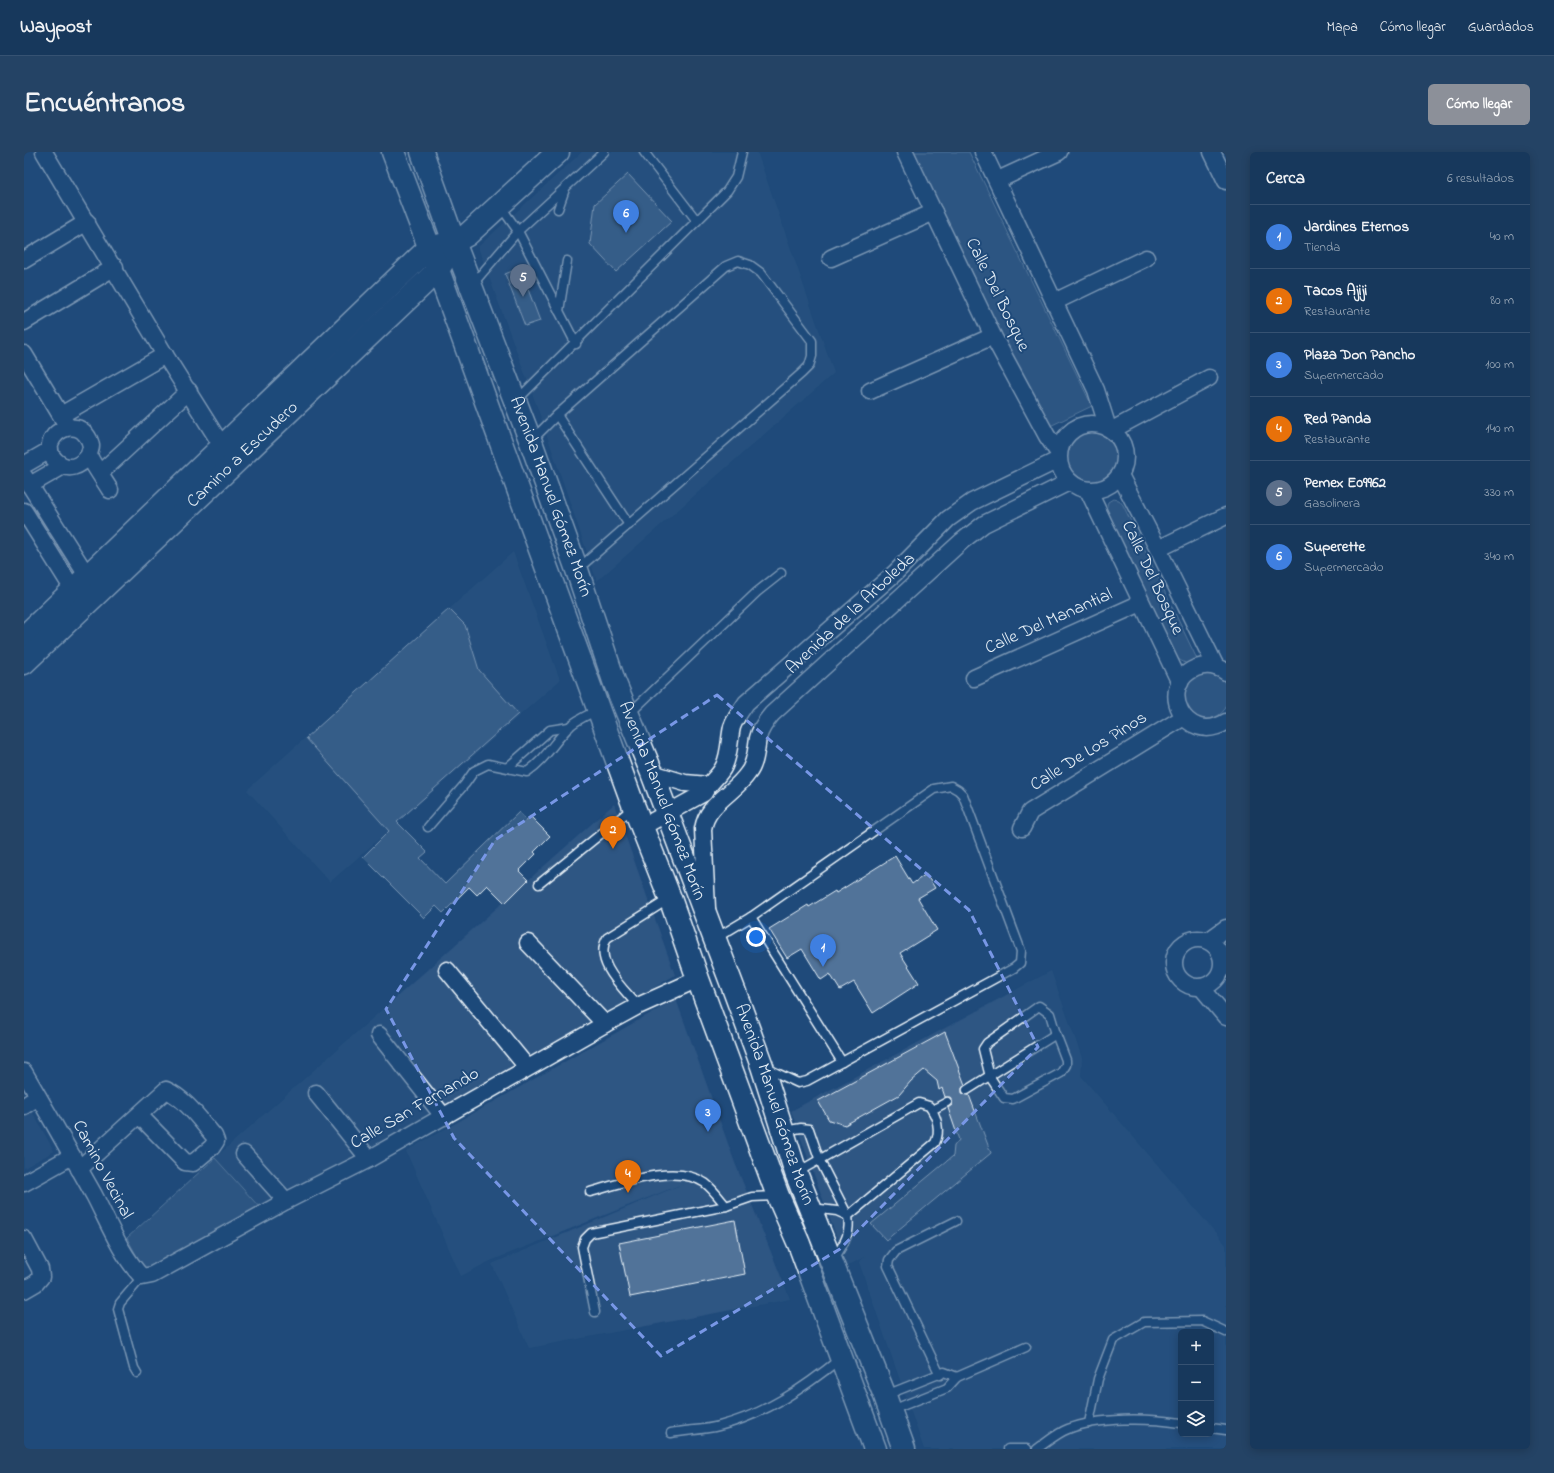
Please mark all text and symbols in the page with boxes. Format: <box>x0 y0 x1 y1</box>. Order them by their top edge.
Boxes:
text: Waypost <box>20 14 92 41</box>
text: Mapa <box>1327 17 1358 38</box>
text: Cómo llegar <box>1380 17 1446 38</box>
text: Guardados <box>1468 17 1534 38</box>
text: Encuéntranos <box>24 84 185 125</box>
button: Cómo llegar <box>1428 84 1530 125</box>
text: Cerca <box>1266 166 1305 191</box>
text: 6 resultados <box>1447 169 1514 188</box>
pin: 6 <box>613 200 639 233</box>
text: Jardines Eternos <box>1304 216 1409 238</box>
text: 1 <box>1277 227 1281 246</box>
text: 40 m <box>1490 227 1514 246</box>
street label: Calle Del Bosque <box>958 234 1036 357</box>
text: Tienda <box>1304 238 1340 257</box>
pin: 5 <box>510 264 536 297</box>
text: Tacos Ajiji <box>1304 280 1367 302</box>
text: 2 <box>1276 291 1282 310</box>
text: 80 m <box>1490 291 1514 310</box>
text: Restaurante <box>1304 302 1370 321</box>
text: Plaza Don Pancho <box>1304 344 1415 366</box>
text: 3 <box>1276 355 1282 374</box>
text: 100 m <box>1485 355 1514 374</box>
text: Supermercado <box>1304 366 1383 385</box>
street label: Avenida Manuel Gómez Morín <box>502 393 598 601</box>
street label: Camino a Escudero <box>181 396 305 515</box>
text: Red Panda <box>1304 408 1371 430</box>
text: 4 <box>1276 419 1282 438</box>
text: 140 m <box>1486 419 1514 438</box>
text: Restaurante <box>1304 430 1370 449</box>
text: Pemex E09962 <box>1304 472 1386 494</box>
text: 5 <box>1275 483 1283 502</box>
text: 330 m <box>1484 483 1514 502</box>
text: Gasolinera <box>1304 494 1360 513</box>
street label: Calle Del Bosque <box>1114 517 1190 640</box>
text: Superette <box>1304 536 1365 558</box>
street label: Avenida de la Arboleda <box>780 547 922 681</box>
text: 6 <box>1276 547 1282 566</box>
text: 340 m <box>1484 547 1514 566</box>
text: Supermercado <box>1304 558 1383 577</box>
street label: Calle Del Manantial <box>981 582 1117 662</box>
street label: Avenida Manuel Gómez Morín <box>611 698 712 904</box>
street label: Calle De Los Pinos <box>1025 706 1153 798</box>
pin: 2 <box>600 816 626 849</box>
your location <box>746 927 766 947</box>
pin: 1 <box>810 934 836 967</box>
street label: Avenida Manuel Gómez Morín <box>727 1000 821 1210</box>
street label: Calle San Fernando <box>346 1061 484 1157</box>
pin: 3 <box>695 1099 721 1132</box>
street label: Camino Vecinal <box>65 1116 139 1224</box>
pin: 4 <box>615 1160 641 1193</box>
map controls <box>1178 1329 1214 1437</box>
button: + <box>1178 1329 1214 1365</box>
button: − <box>1178 1365 1214 1401</box>
button: layers <box>1178 1401 1214 1437</box>

